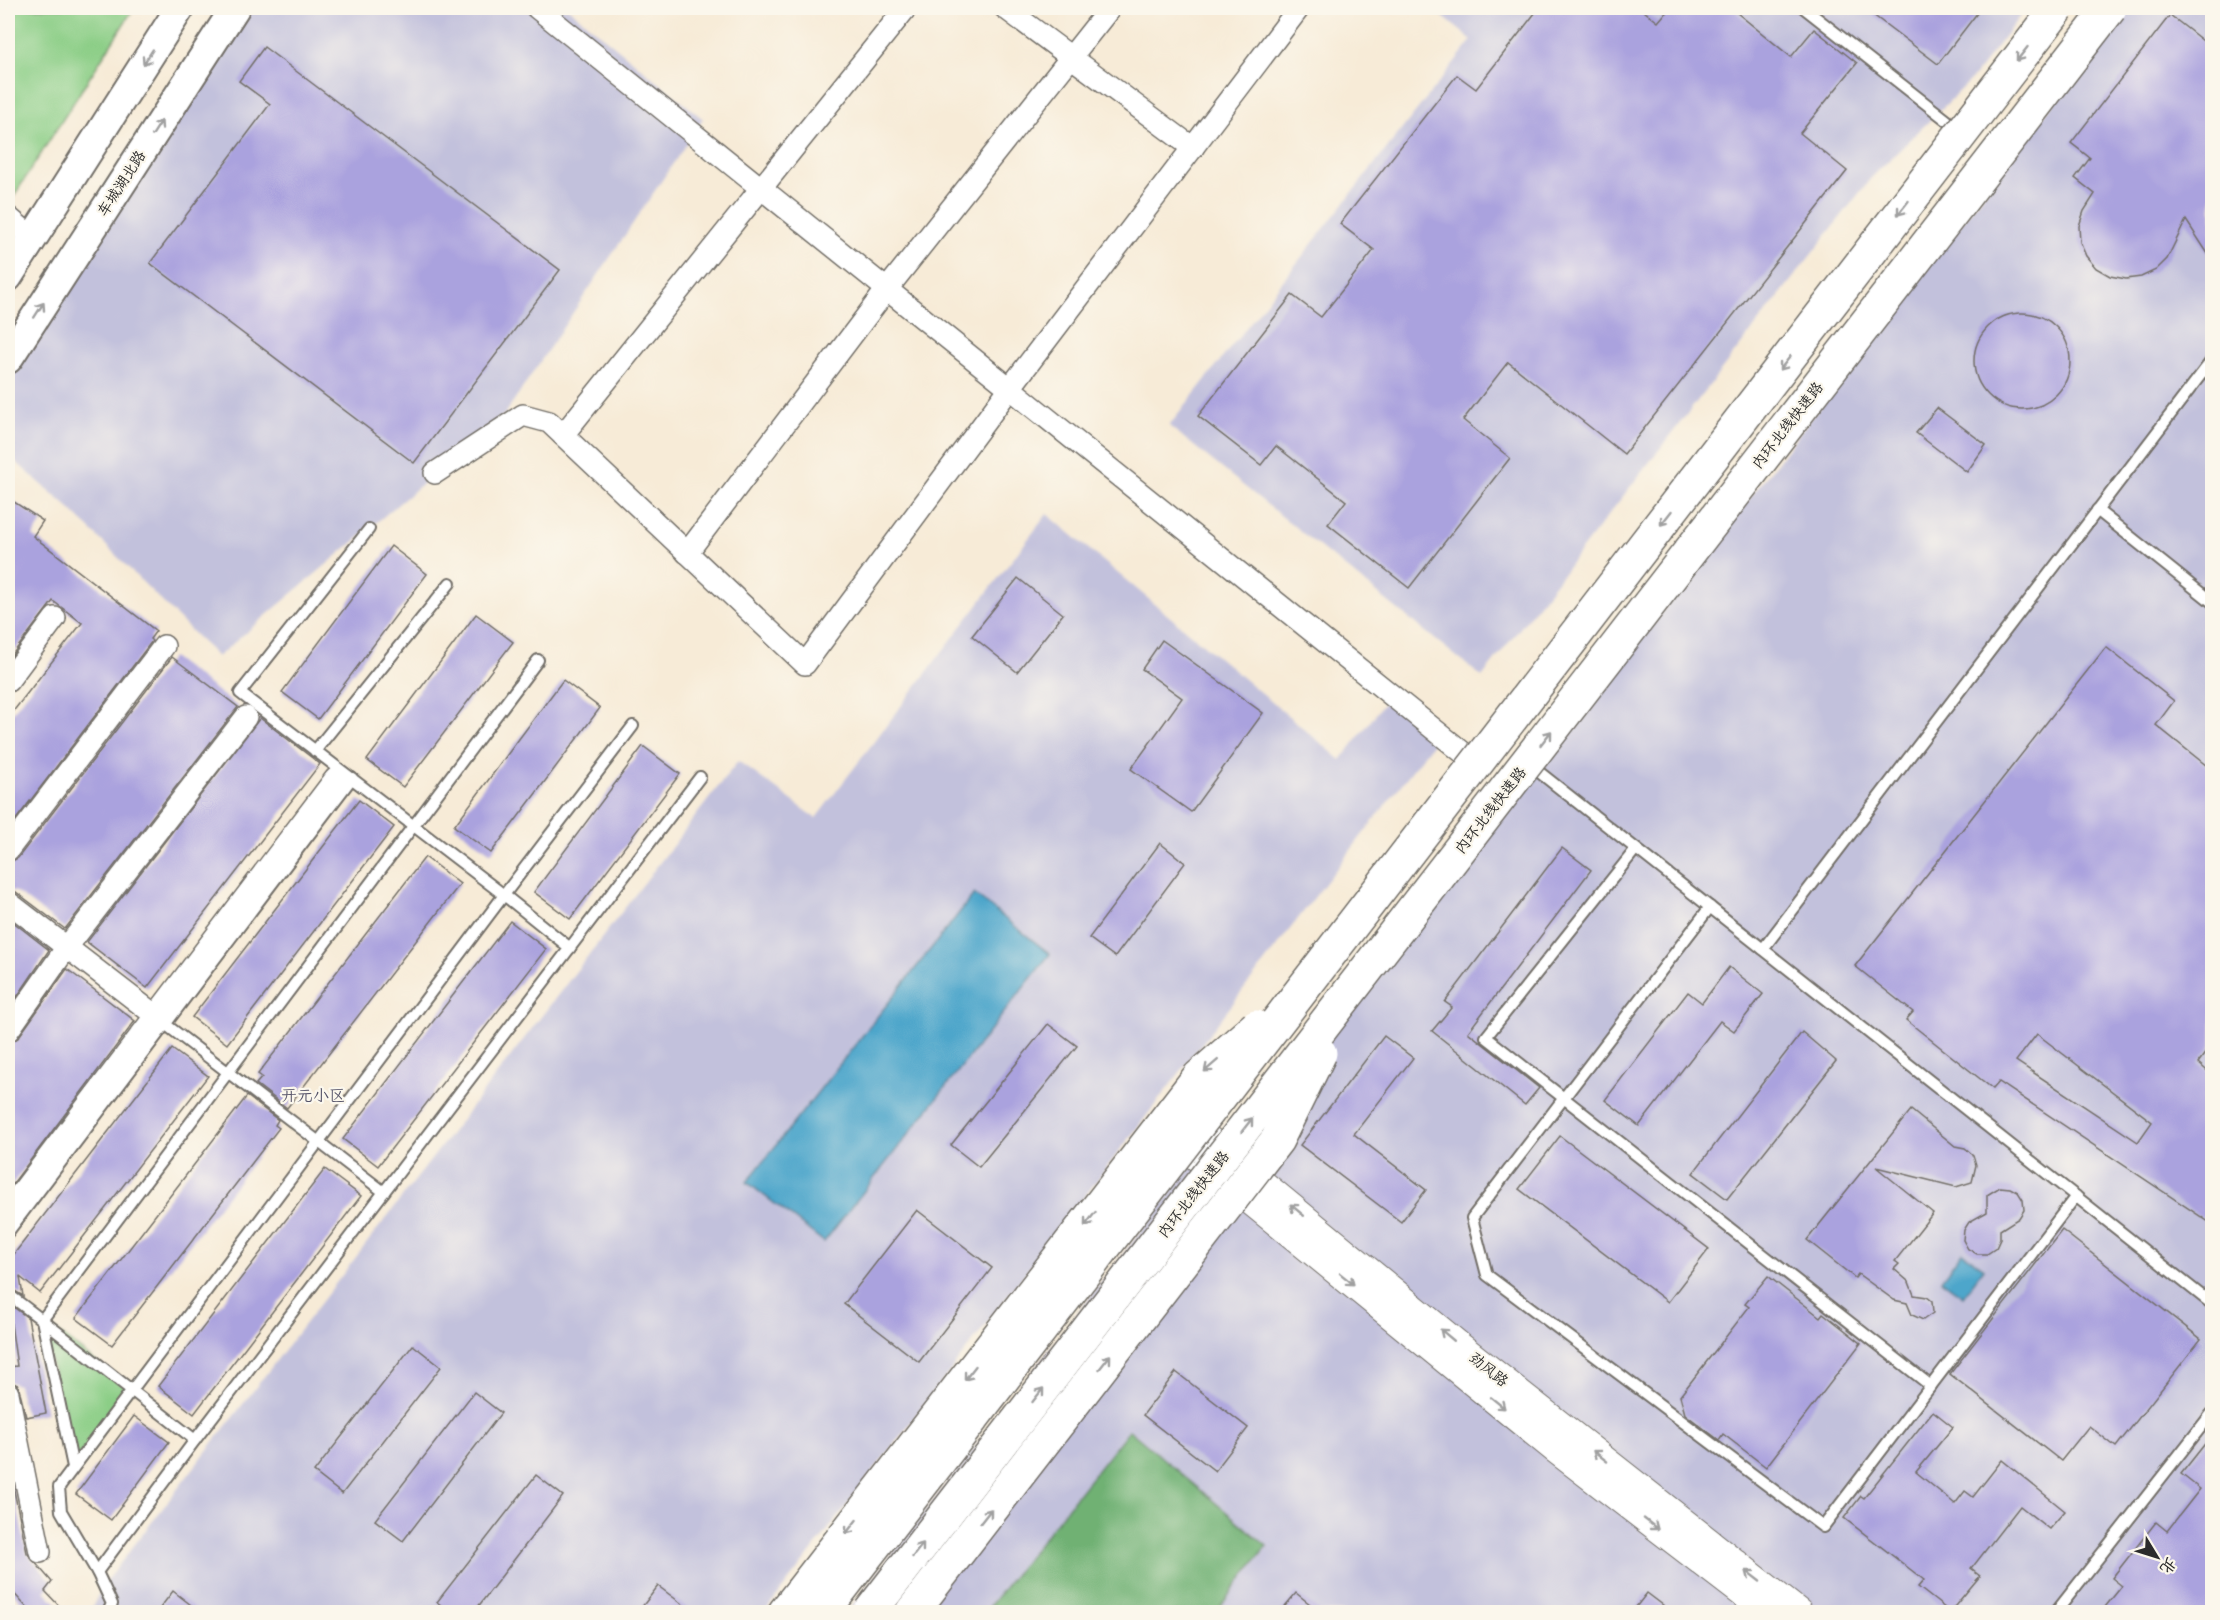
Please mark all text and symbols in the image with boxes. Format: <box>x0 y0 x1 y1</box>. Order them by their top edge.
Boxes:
one-way arrow <box>2016 46 2029 62</box>
one-way arrow <box>142 48 154 65</box>
one-way arrow <box>150 120 163 137</box>
street label: 车城湖北路 <box>93 146 149 220</box>
one-way arrow <box>1897 200 1910 216</box>
one-way arrow <box>33 301 46 318</box>
one-way arrow <box>1778 355 1791 371</box>
street label: 内环北线快速路 <box>1747 378 1827 472</box>
one-way arrow <box>1659 509 1672 525</box>
one-way arrow <box>1539 730 1552 746</box>
street label: 内环北线快速路 <box>1450 763 1530 857</box>
one-way arrow <box>1204 1059 1219 1073</box>
district label: 开元小区 <box>281 1085 345 1105</box>
one-way arrow <box>1240 1117 1253 1133</box>
street label: 内环北线快速路 <box>1153 1147 1233 1241</box>
one-way arrow <box>1290 1203 1305 1217</box>
one-way arrow <box>1083 1210 1096 1226</box>
one-way arrow <box>1339 1273 1355 1286</box>
one-way arrow <box>1440 1328 1455 1342</box>
street label: 劲风路 <box>1465 1348 1513 1390</box>
one-way arrow <box>1099 1354 1112 1370</box>
one-way arrow <box>964 1365 977 1381</box>
one-way arrow <box>1031 1388 1044 1404</box>
one-way arrow <box>1490 1396 1505 1410</box>
one-way arrow <box>1592 1449 1608 1462</box>
one-way arrow <box>980 1509 993 1525</box>
one-way arrow <box>1643 1517 1659 1530</box>
one-way arrow <box>845 1519 858 1535</box>
north arrow <box>2127 1527 2187 1587</box>
one-way arrow <box>912 1542 925 1558</box>
text: 北 <box>2156 1554 2182 1579</box>
one-way arrow <box>1745 1570 1761 1583</box>

